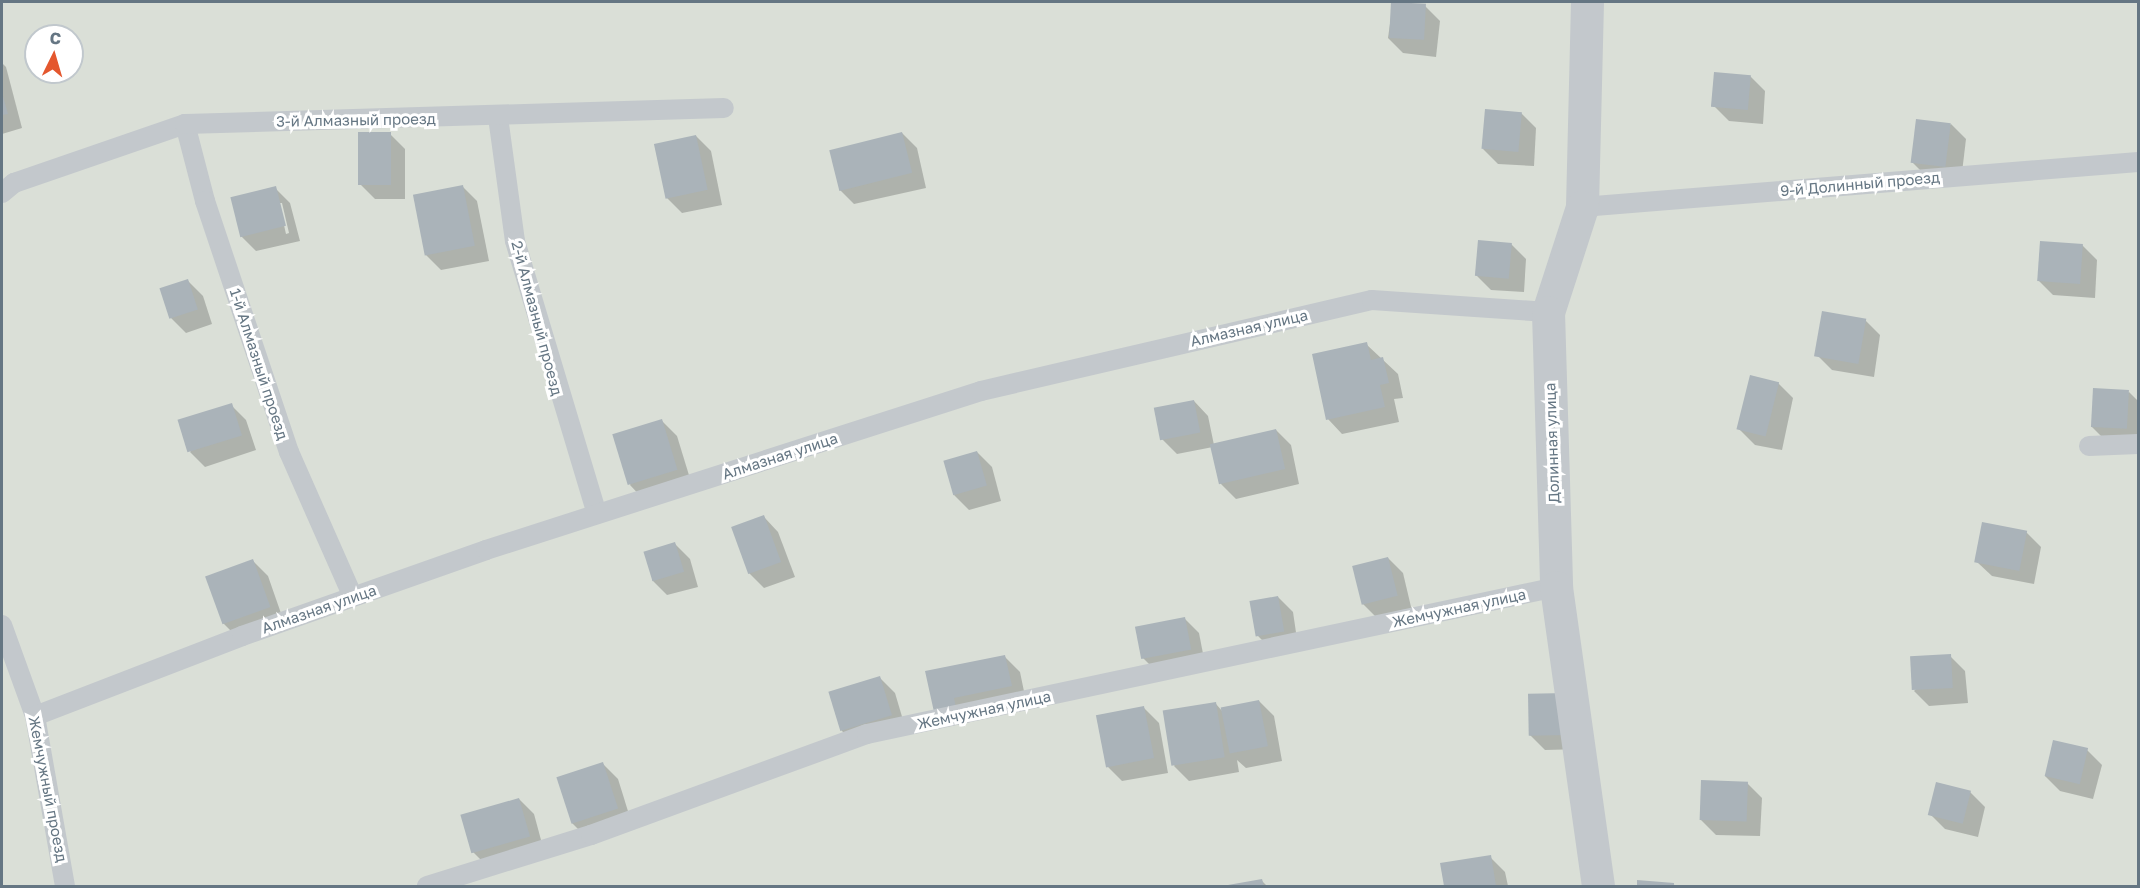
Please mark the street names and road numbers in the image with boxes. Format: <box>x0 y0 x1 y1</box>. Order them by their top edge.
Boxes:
street label: 3-й Алмазный проезд <box>276 110 436 130</box>
street label: 9-й Долинный проезд <box>1779 168 1941 200</box>
street label: 2-й Алмазный проезд <box>508 239 566 397</box>
street label: 1-й Алмазный проезд <box>226 286 292 442</box>
street label: Алмазная улица <box>1188 306 1310 350</box>
street label: Долинная улица <box>1541 382 1563 504</box>
street label: Алмазная улица <box>720 429 840 483</box>
street label: Алмазная улица <box>259 581 379 637</box>
street label: Жемчужная улица <box>1390 585 1528 631</box>
street label: Жемчужная улица <box>915 687 1053 733</box>
street label: Жемчужный проезд <box>25 714 71 864</box>

